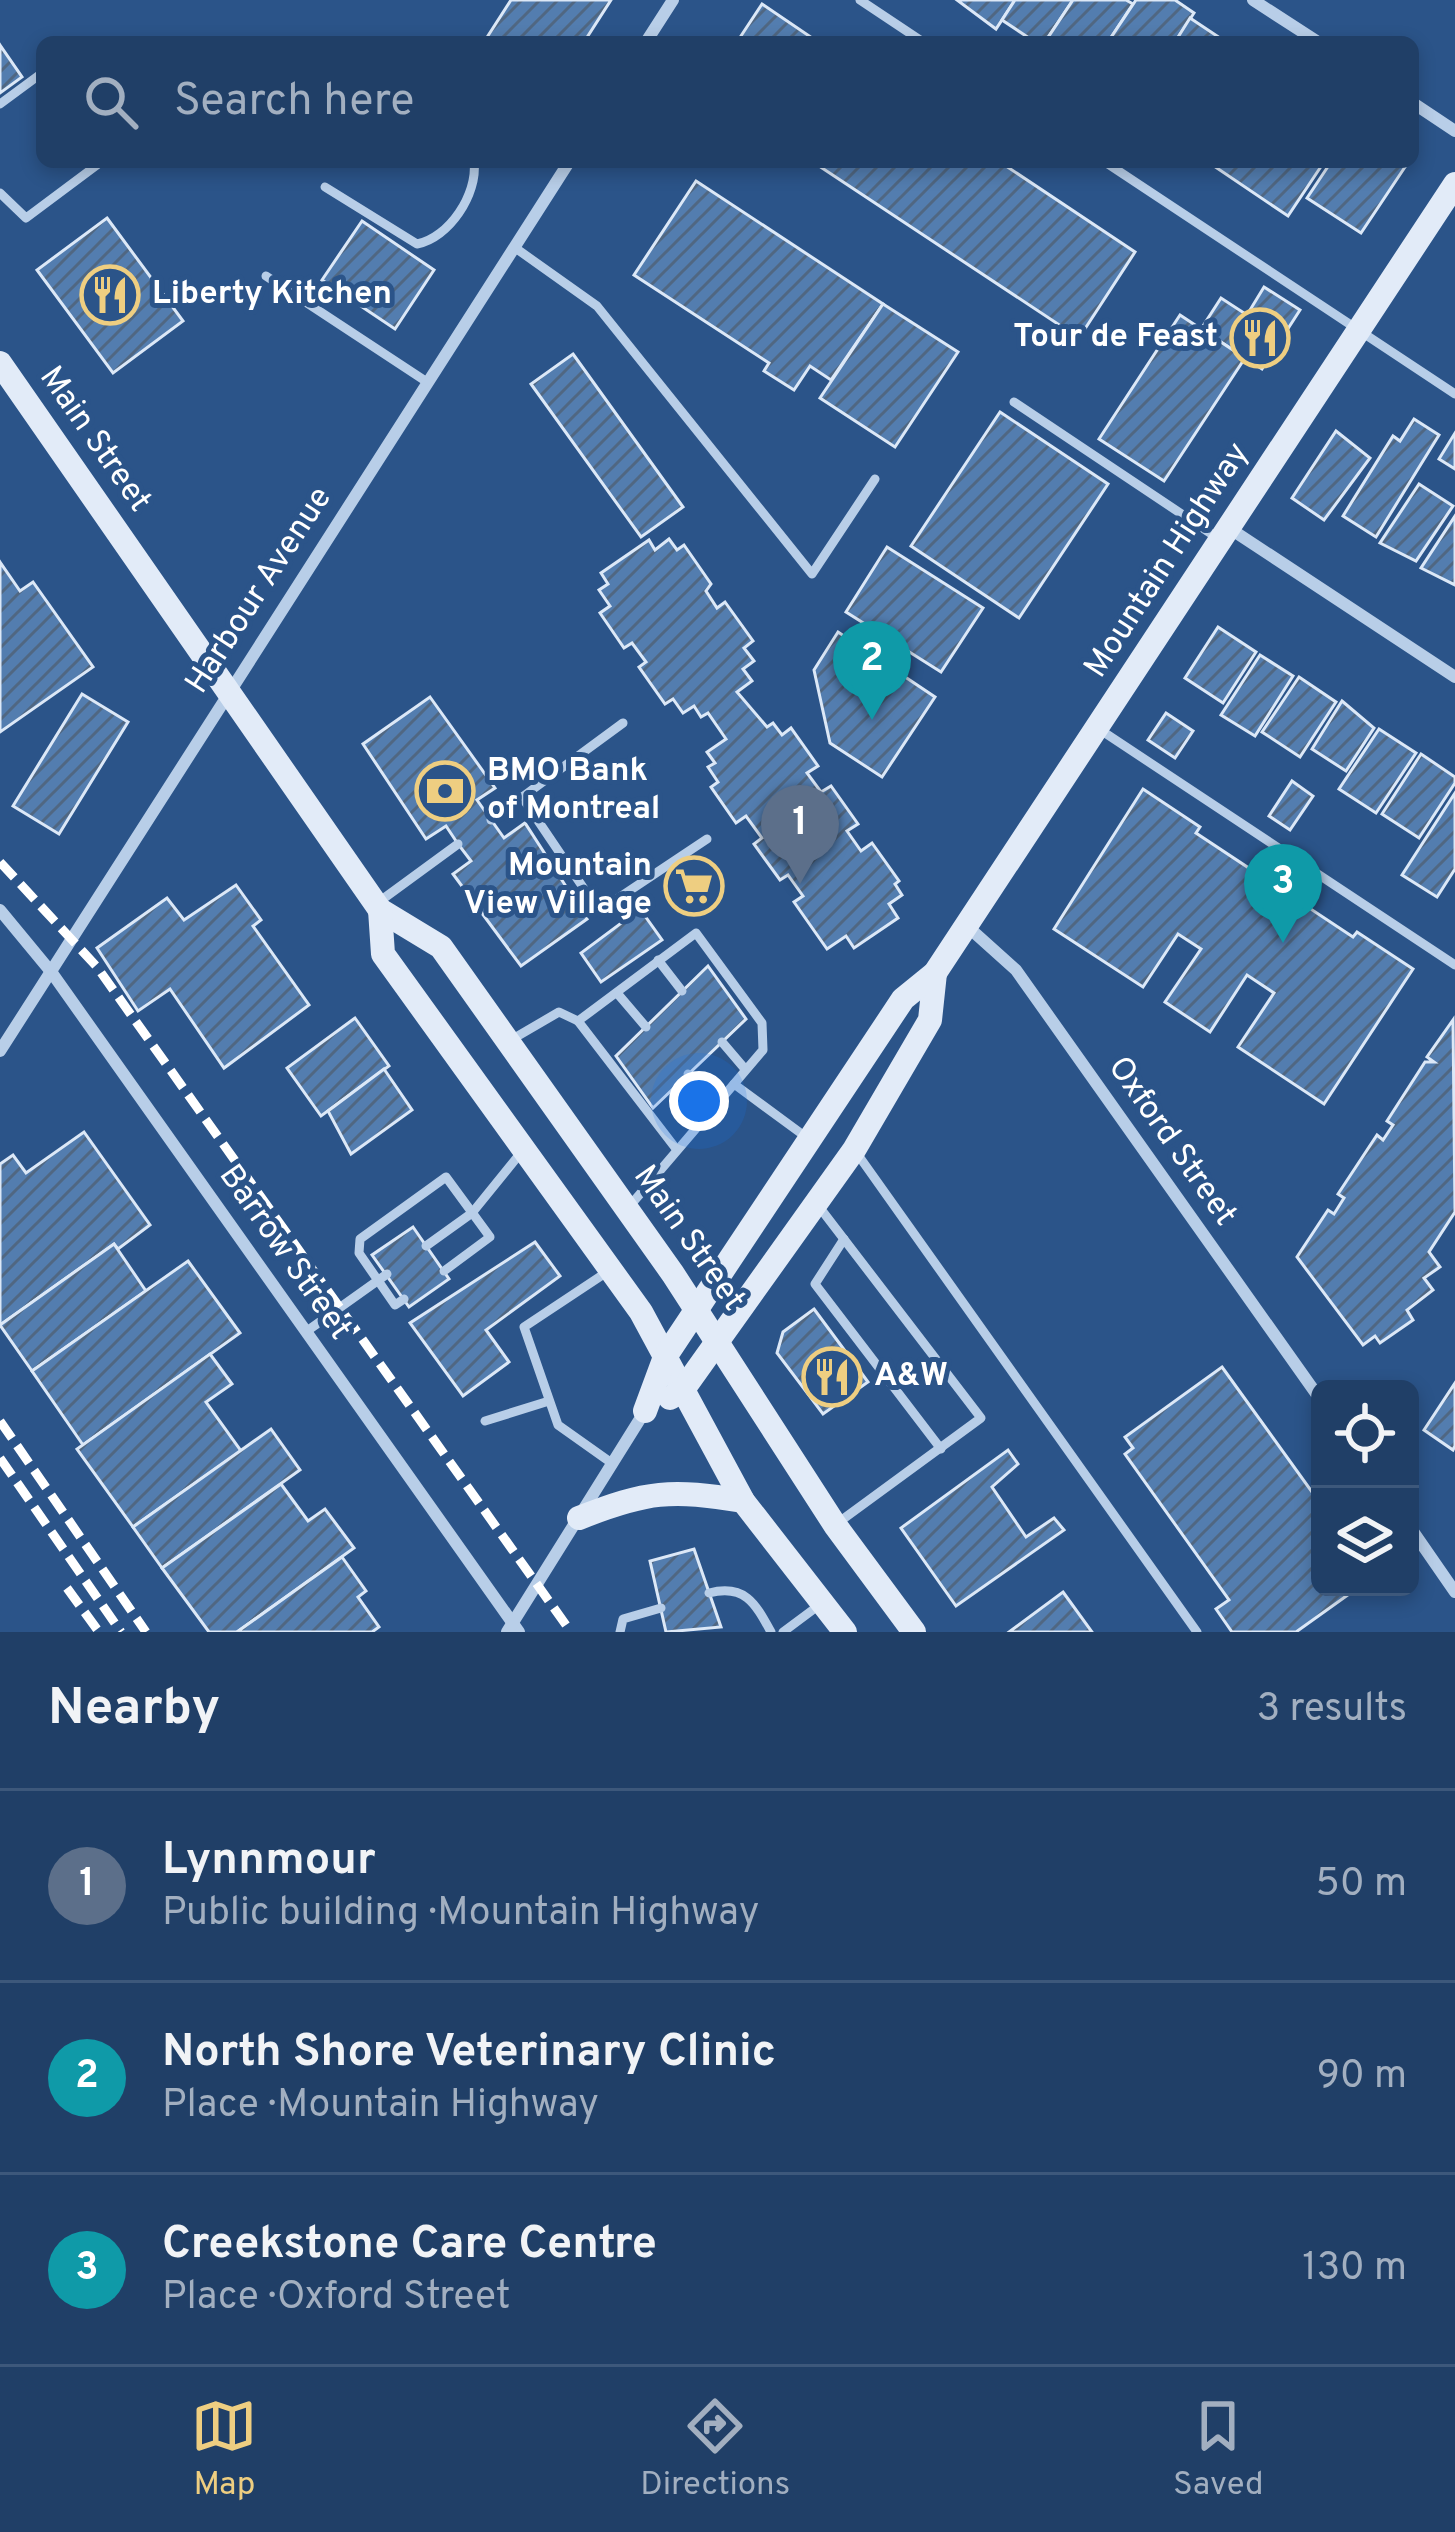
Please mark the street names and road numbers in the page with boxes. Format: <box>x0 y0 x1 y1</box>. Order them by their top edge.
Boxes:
street label: Main Street <box>28 359 160 521</box>
street label: Mountain Highway <box>1076 435 1260 687</box>
street label: Harbour Avenue <box>177 480 343 702</box>
street label: Oxford Street <box>1097 1049 1245 1235</box>
street label: Barrow Street <box>208 1157 360 1349</box>
street label: Main Street <box>622 1158 754 1320</box>

